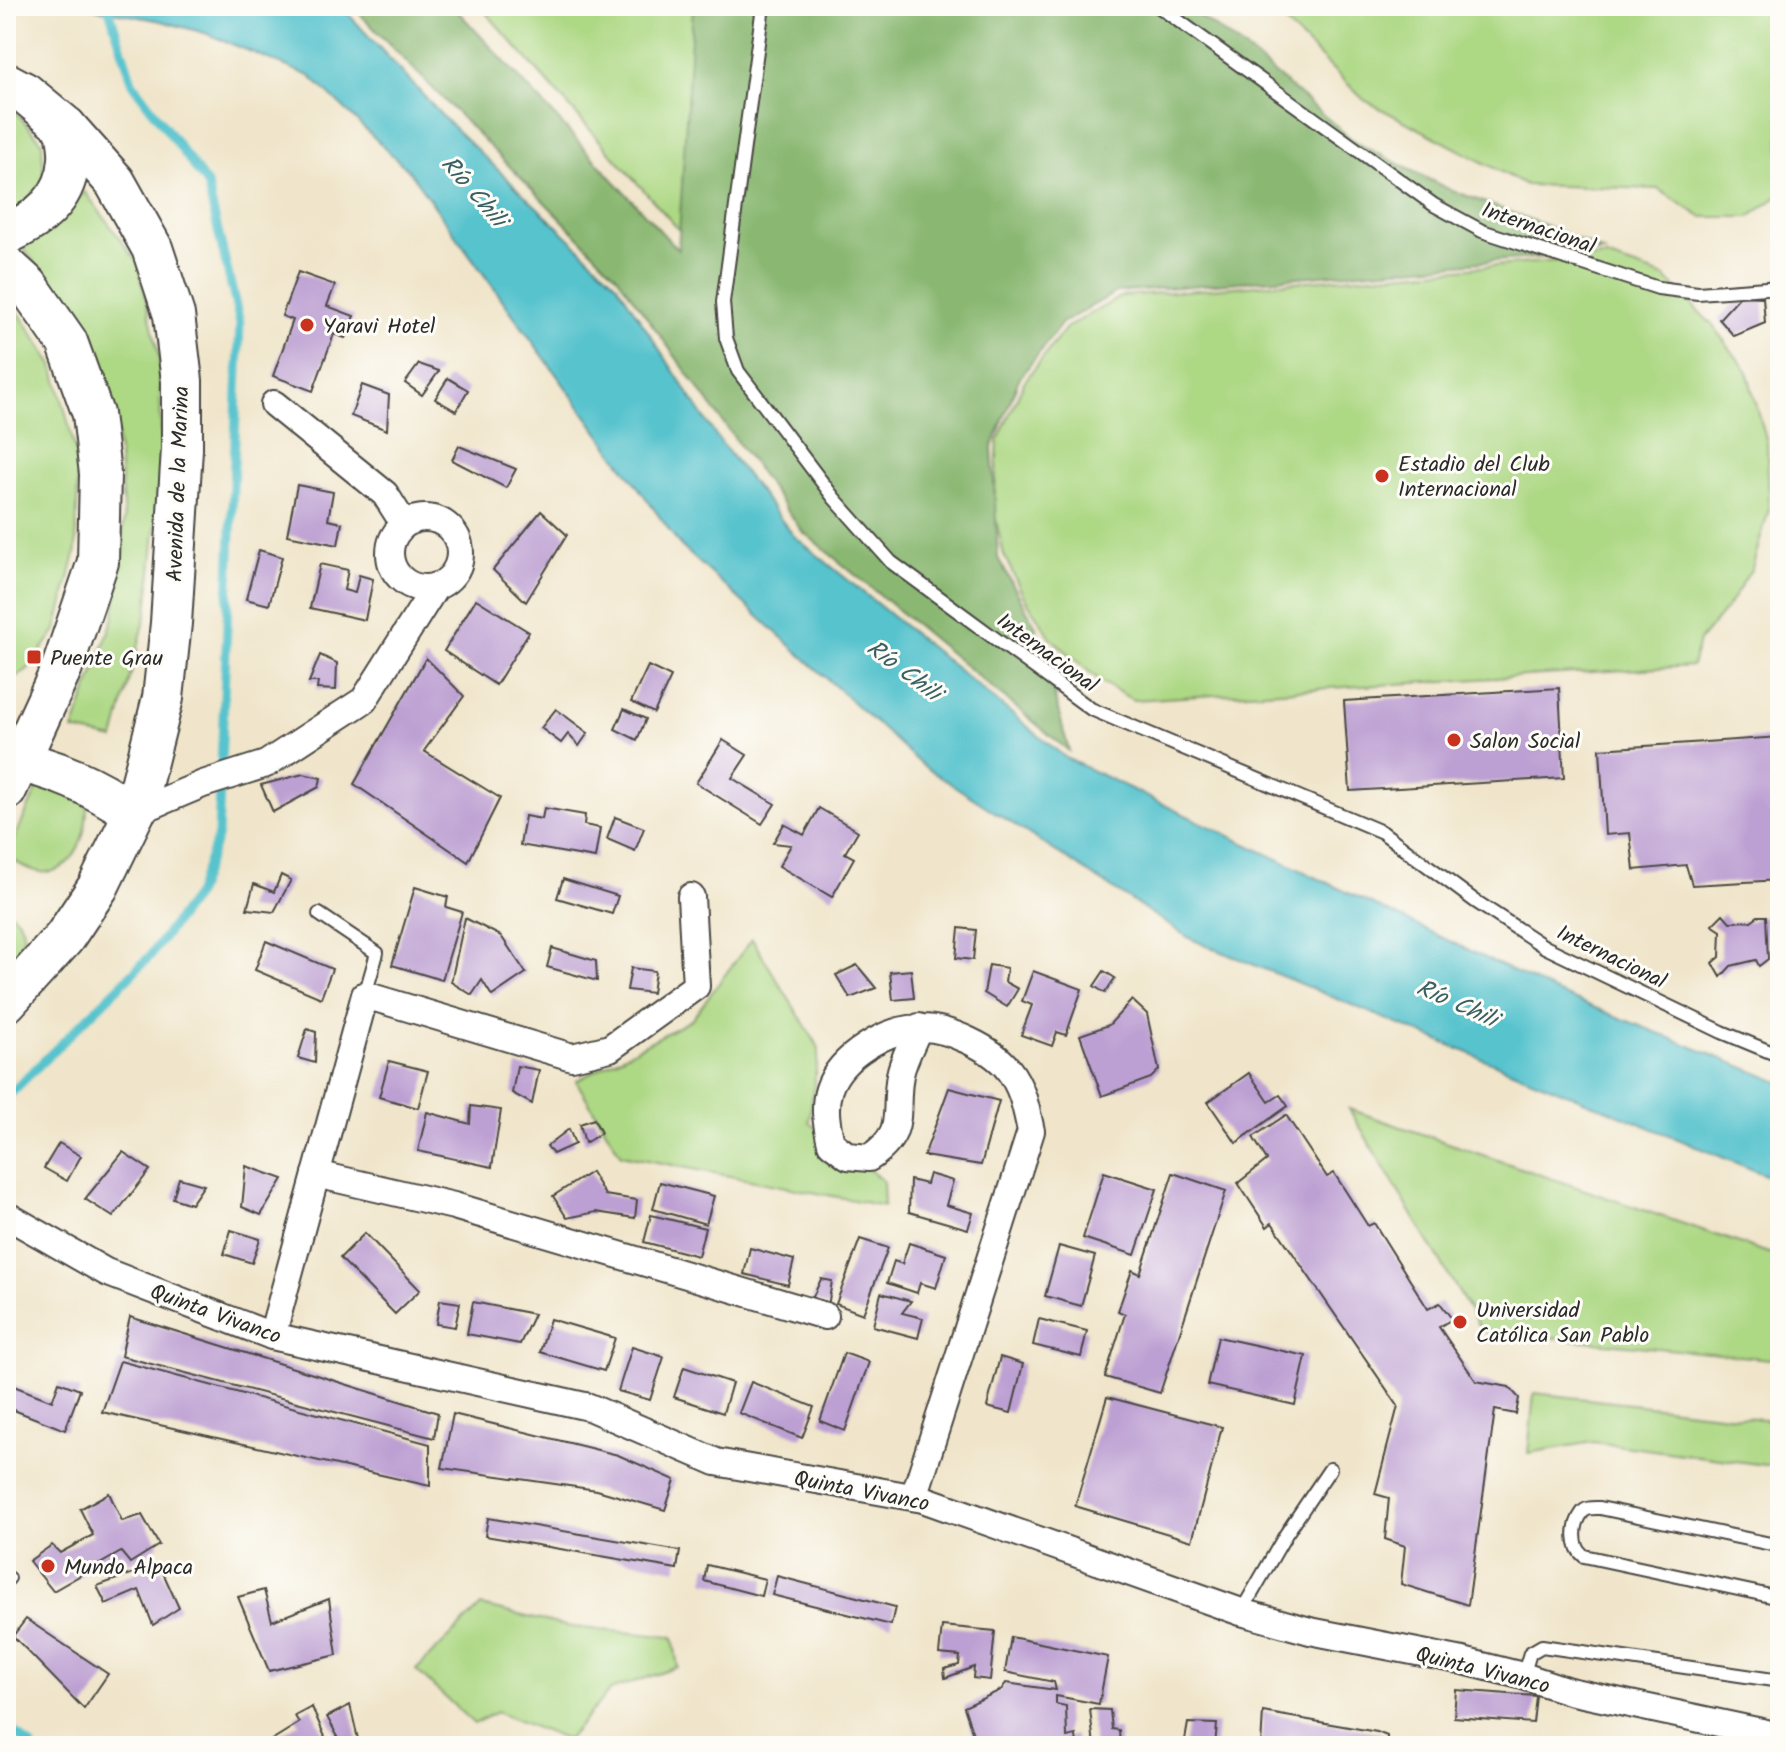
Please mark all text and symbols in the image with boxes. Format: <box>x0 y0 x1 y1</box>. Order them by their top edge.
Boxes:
water label: Río Chili <box>430 147 519 241</box>
street label: Internacional <box>1476 193 1601 265</box>
place label: Yaravi Hotel <box>323 310 436 345</box>
marker: Yaravi Hotel <box>298 316 316 334</box>
street label: Avenida de la Marina <box>159 385 200 583</box>
place label: Estadio del Club Internacional <box>1398 448 1550 508</box>
marker: Estadio del Club Internacional <box>1373 467 1391 485</box>
street label: Internacional <box>988 605 1105 703</box>
water label: Río Chili <box>858 630 953 715</box>
place label: Puente Grau <box>50 642 163 677</box>
marker: Puente Grau <box>25 648 43 666</box>
place label: Salon Social <box>1470 725 1581 760</box>
marker: Salon Social <box>1445 731 1463 749</box>
street label: Internacional <box>1550 916 1672 1000</box>
water label: Río Chili <box>1410 969 1508 1042</box>
street label: Quinta Vivanco <box>145 1275 286 1355</box>
place label: Universidad Católica San Pablo <box>1476 1294 1649 1354</box>
marker: Universidad Católica San Pablo <box>1451 1313 1469 1331</box>
street label: Quinta Vivanco <box>791 1462 932 1523</box>
place label: Mundo Alpaca <box>64 1551 193 1586</box>
marker: Mundo Alpaca <box>39 1557 57 1575</box>
street label: Quinta Vivanco <box>1412 1638 1553 1705</box>

